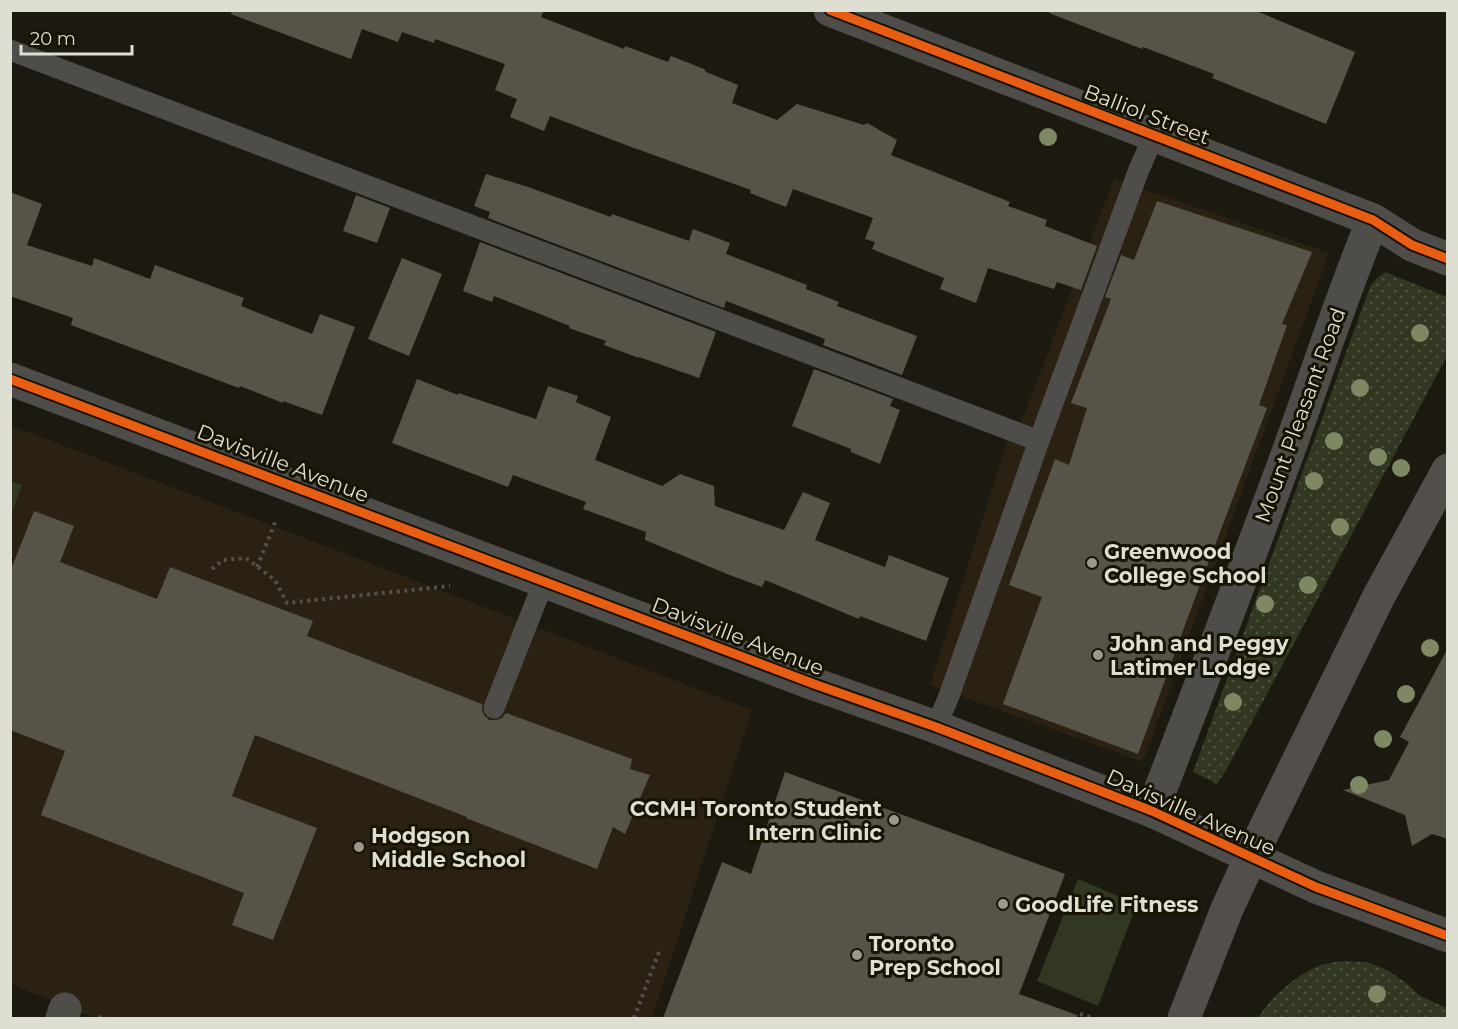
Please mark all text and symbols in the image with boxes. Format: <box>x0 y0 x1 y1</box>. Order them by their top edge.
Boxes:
scale bar <box>21 18 132 56</box>
text: 20 m <box>30 28 76 50</box>
street label: Balliol Street <box>1080 79 1214 149</box>
street label: Mount Pleasant Road <box>1249 304 1351 526</box>
street label: Davisville Avenue <box>193 419 373 507</box>
place label: Greenwood College School <box>1104 539 1267 588</box>
marker: Greenwood College School <box>1085 556 1099 570</box>
street label: Davisville Avenue <box>648 592 828 680</box>
place label: John and Peggy Latimer Lodge <box>1109 631 1289 680</box>
marker: John and Peggy Latimer Lodge <box>1091 648 1105 662</box>
street label: Davisville Avenue <box>1103 763 1279 861</box>
place label: CCMH Toronto Student Intern Clinic <box>630 796 883 845</box>
marker: CCMH Toronto Student Intern Clinic <box>887 813 901 827</box>
place label: Hodgson Middle School <box>371 823 526 872</box>
marker: Hodgson Middle School <box>352 840 366 854</box>
place label: GoodLife Fitness <box>1015 892 1198 917</box>
marker: GoodLife Fitness <box>996 897 1010 911</box>
place label: Toronto Prep School <box>869 931 1001 980</box>
marker: Toronto Prep School <box>850 948 864 962</box>

